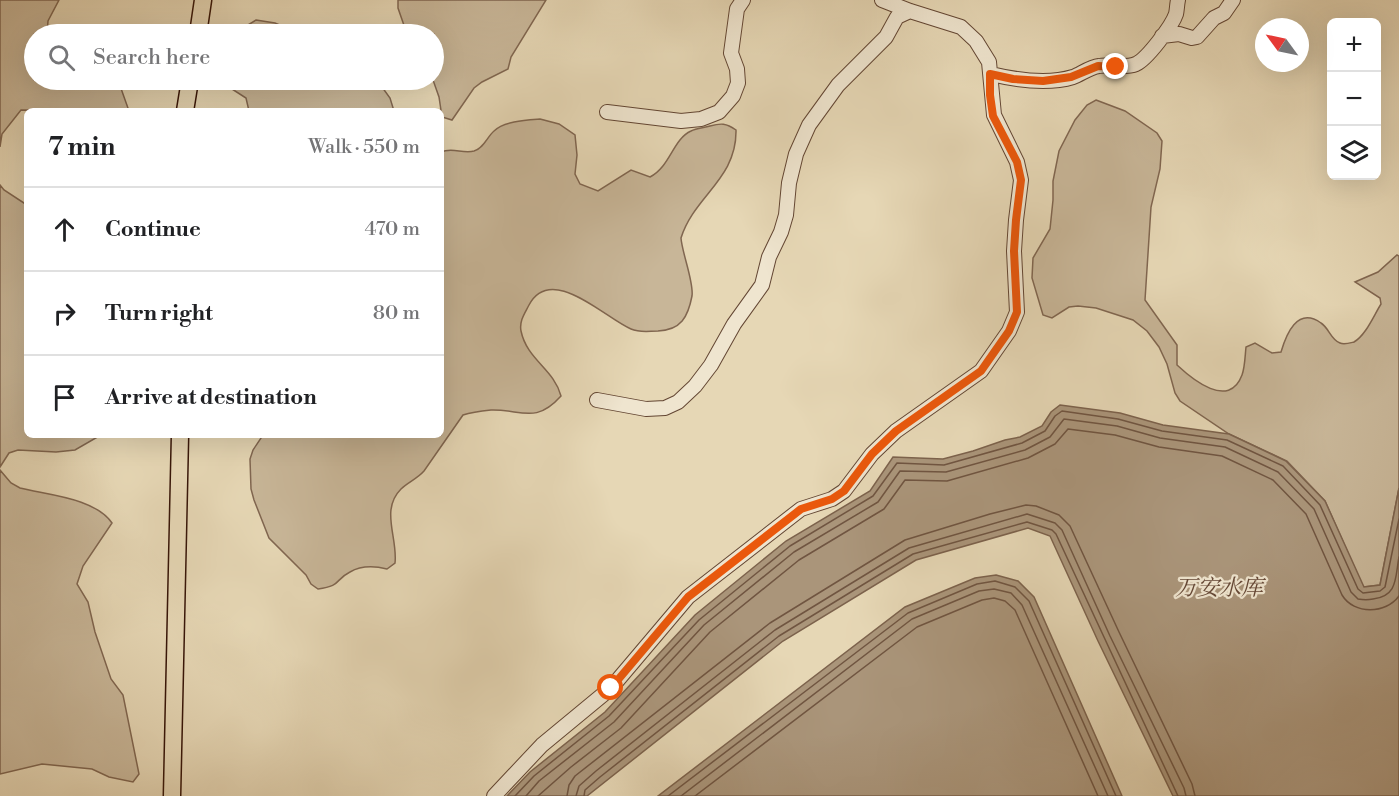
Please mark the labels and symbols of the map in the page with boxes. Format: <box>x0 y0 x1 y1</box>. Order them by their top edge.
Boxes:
north arrow <box>1255 18 1309 72</box>
route end <box>1102 53 1128 79</box>
water label: 万安水库 <box>1175 575 1267 602</box>
route start <box>597 674 623 700</box>

